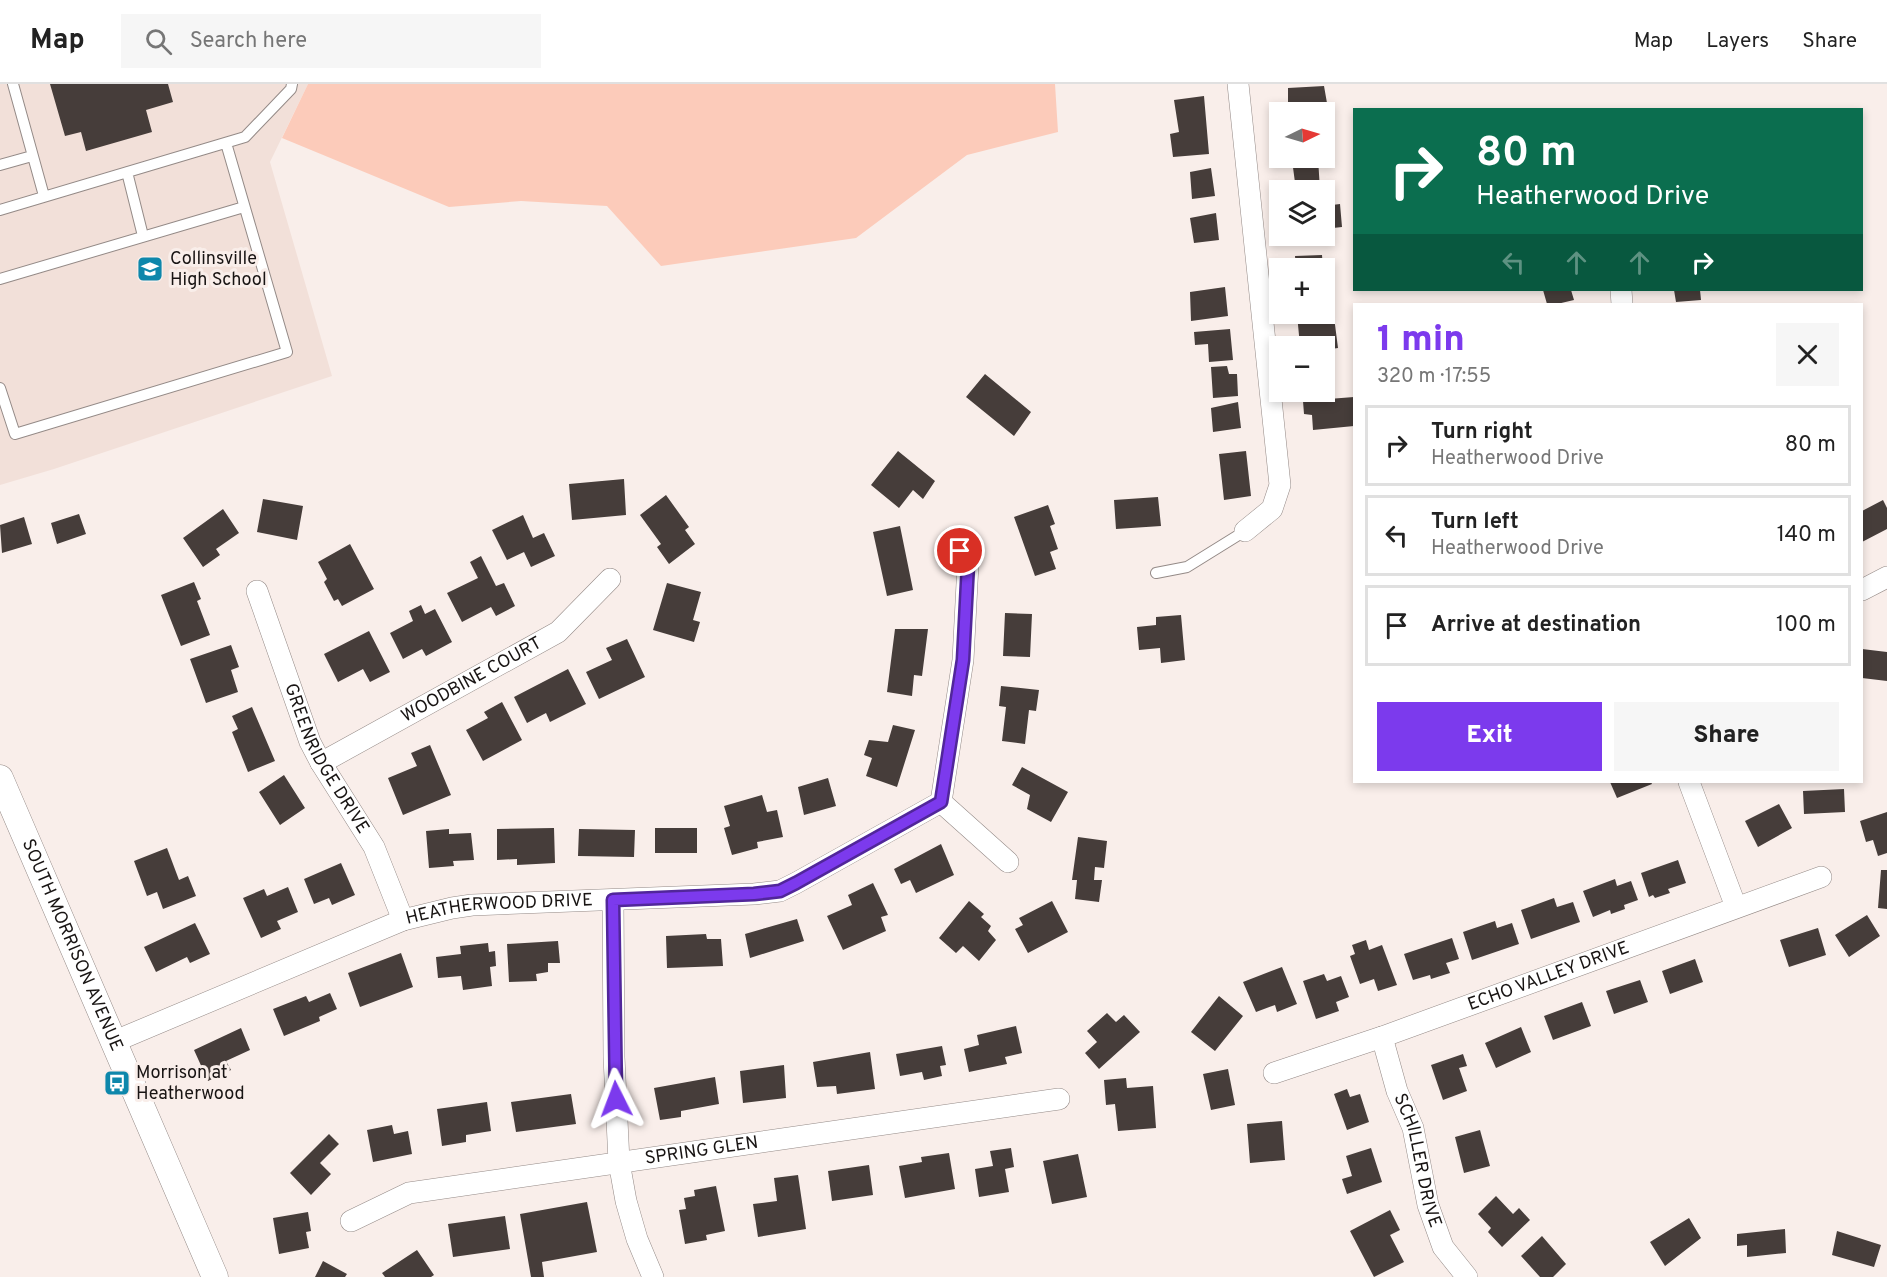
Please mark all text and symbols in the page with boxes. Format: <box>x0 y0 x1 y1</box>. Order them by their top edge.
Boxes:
search box <box>121 14 541 68</box>
text: Map <box>30 23 85 59</box>
icon: search <box>142 25 175 58</box>
text: Search here <box>190 28 307 55</box>
text: Map <box>1634 28 1673 55</box>
text: Layers <box>1706 28 1769 55</box>
text: Share <box>1802 28 1857 55</box>
north arrow <box>1269 102 1335 168</box>
map controls <box>1269 102 1335 402</box>
text: 80 m <box>1476 128 1577 181</box>
icon: right <box>1377 132 1455 210</box>
button: layers <box>1269 180 1335 246</box>
text: Heatherwood Drive <box>1476 180 1709 214</box>
icon: left <box>1497 246 1530 279</box>
icon: ahead <box>1560 246 1593 279</box>
icon: ahead <box>1623 246 1656 279</box>
icon: right <box>1686 246 1719 279</box>
place label: Collinsville High School <box>170 248 267 292</box>
school or university icon: Collinsville High School <box>135 254 165 284</box>
button: + <box>1269 258 1335 324</box>
text: 1 min <box>1377 318 1465 364</box>
button: close <box>1776 323 1839 386</box>
button: − <box>1269 336 1335 402</box>
text: 320 m · 17:55 <box>1377 364 1491 390</box>
text: Turn right <box>1431 419 1533 446</box>
icon: right <box>1380 429 1413 462</box>
text: 80 m <box>1785 432 1836 459</box>
text: Heatherwood Drive <box>1431 446 1604 472</box>
text: Turn left <box>1431 509 1519 536</box>
icon: left <box>1380 519 1413 552</box>
text: 140 m <box>1777 522 1836 549</box>
pin <box>934 525 985 576</box>
icon: arrive <box>943 534 976 567</box>
text: Heatherwood Drive <box>1431 536 1604 562</box>
icon: arrive <box>1380 609 1413 642</box>
text: Arrive at destination <box>1431 612 1641 639</box>
text: 100 m <box>1776 612 1836 639</box>
street label: WOODBINE COURT <box>397 632 546 728</box>
street label: GREENRIDGE DRIVE <box>279 680 374 838</box>
button: Exit <box>1377 702 1602 771</box>
button: Share <box>1614 702 1839 771</box>
street label: SOUTH MORRISON AVENUE <box>16 835 128 1055</box>
street label: HEATHERWOOD DRIVE <box>403 889 593 930</box>
street label: ECHO VALLEY DRIVE <box>1465 936 1632 1016</box>
place label: Morrison at Heatherwood <box>136 1062 245 1106</box>
position arrow <box>584 1067 648 1131</box>
bus stop icon: Morrison at Heatherwood <box>102 1068 132 1098</box>
street label: SCHILLER DRIVE <box>1388 1090 1447 1231</box>
street label: SPRING GLEN <box>643 1131 760 1170</box>

